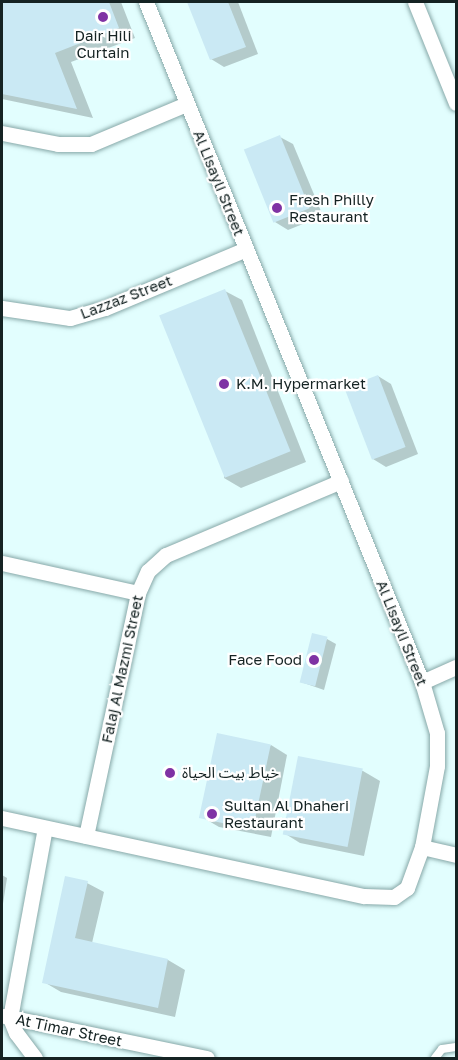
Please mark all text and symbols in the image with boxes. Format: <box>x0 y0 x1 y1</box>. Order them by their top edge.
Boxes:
marker: Dair Hili Curtain <box>96 10 110 24</box>
place label: Dair Hili Curtain <box>75 26 131 61</box>
street label: Al Lisayli Street <box>190 128 248 238</box>
place label: Fresh Philly Restaurant <box>289 190 374 225</box>
marker: Fresh Philly Restaurant <box>270 201 284 215</box>
street label: Lazzaz Street <box>78 271 174 323</box>
place label: K.M. Hypermarket <box>236 375 366 393</box>
marker: K.M. Hypermarket <box>217 377 231 391</box>
street label: Al Lisayli Street <box>373 578 431 688</box>
street label: Falaj Al Mazmi Street <box>98 593 146 745</box>
place label: Face Food <box>228 651 302 669</box>
marker: Face Food <box>307 653 321 667</box>
place label: خياط بيت الحياة <box>182 764 279 782</box>
marker: خياط بيت الحياة <box>163 766 177 780</box>
place label: Sultan Al Dhaheri Restaurant <box>224 796 349 831</box>
marker: Sultan Al Dhaheri Restaurant <box>205 807 219 821</box>
street label: At Timar Street <box>14 1010 124 1050</box>

